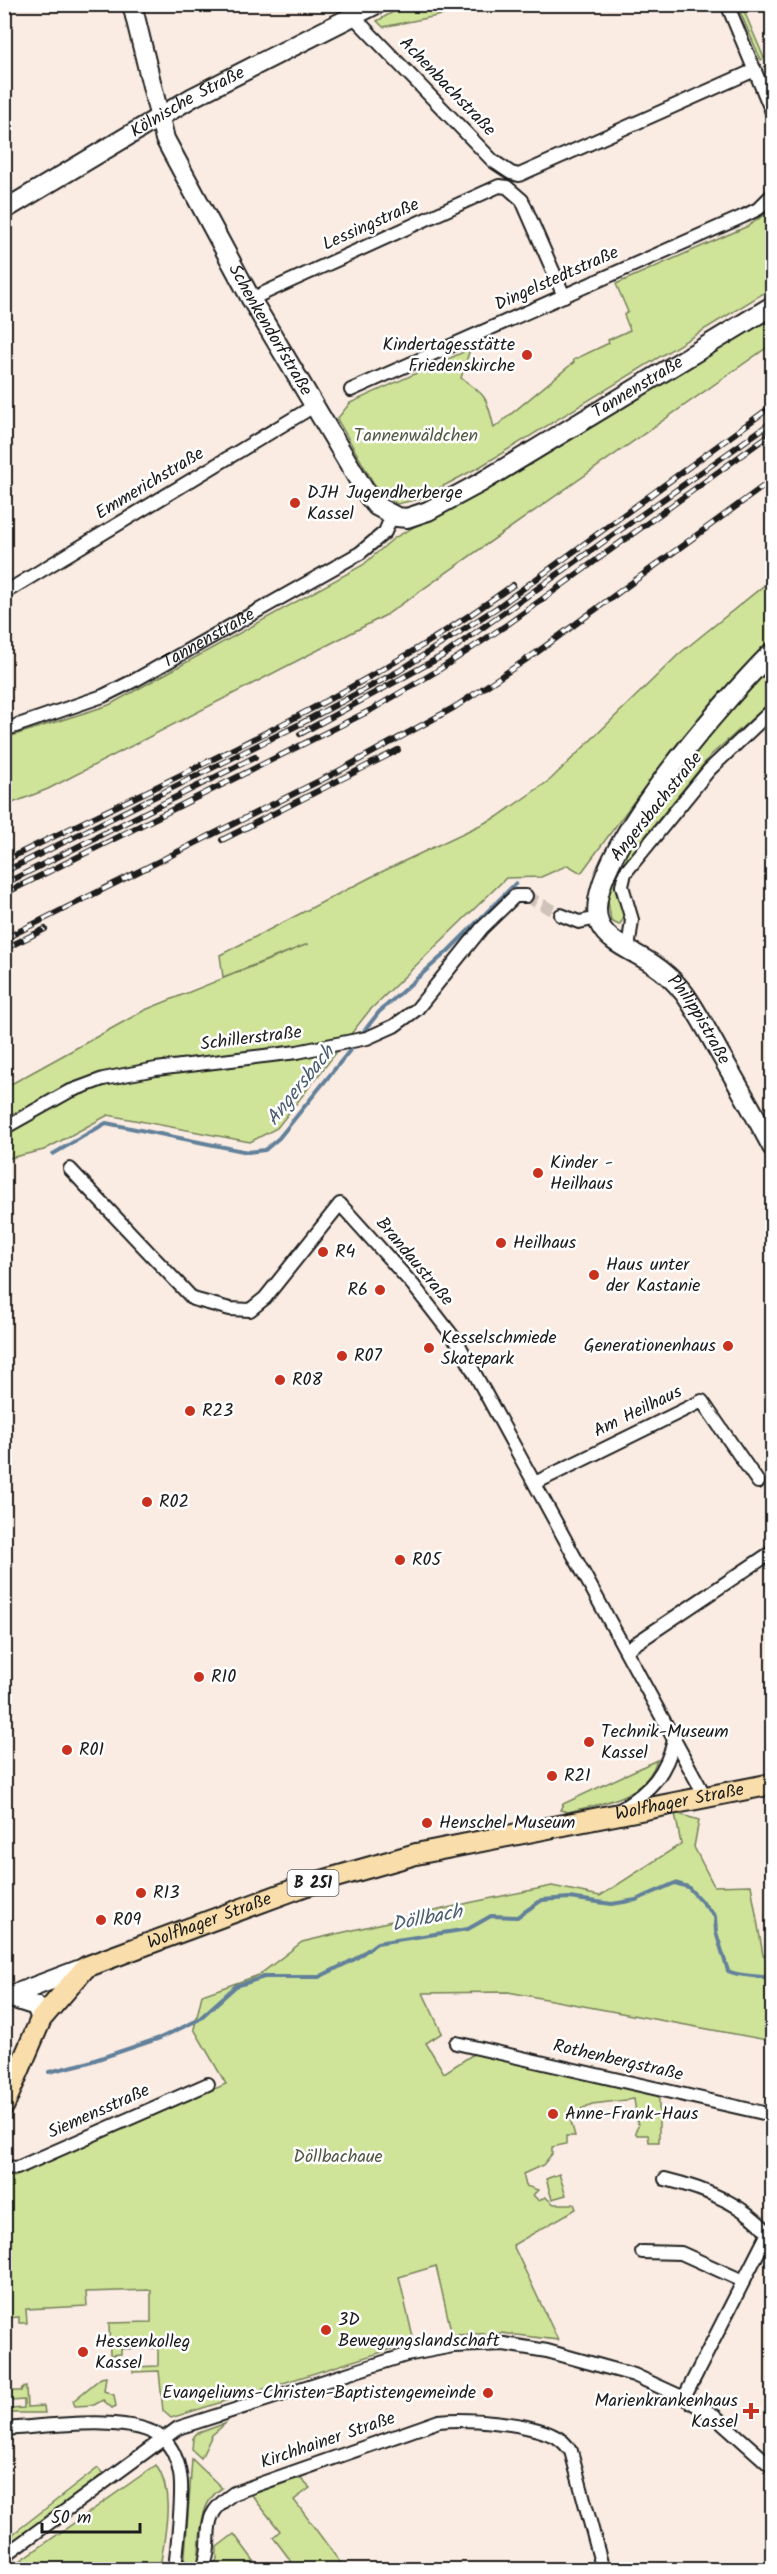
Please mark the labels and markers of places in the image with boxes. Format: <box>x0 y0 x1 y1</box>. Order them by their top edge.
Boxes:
place label: Kindertagesstätte Friedenskirche <box>383 331 515 381</box>
marker: Kindertagesstätte Friedenskirche <box>520 348 534 362</box>
place label: DJH Jugendherberge Kassel <box>307 479 462 529</box>
marker: DJH Jugendherberge Kassel <box>288 496 302 510</box>
place label: Kinder - Heilhaus <box>550 1149 614 1199</box>
marker: Kinder - Heilhaus <box>531 1166 545 1180</box>
place label: Heilhaus <box>513 1229 577 1258</box>
marker: Heilhaus <box>494 1236 508 1250</box>
place label: R4 <box>335 1238 356 1267</box>
marker: R4 <box>316 1245 330 1259</box>
place label: Haus unter der Kastanie <box>606 1251 700 1301</box>
marker: Haus unter der Kastanie <box>587 1268 601 1282</box>
place label: R6 <box>347 1276 368 1305</box>
marker: R6 <box>373 1283 387 1297</box>
place label: Kesselschmiede Skatepark <box>441 1324 557 1374</box>
place label: Generationenhaus <box>584 1332 716 1361</box>
marker: Generationenhaus <box>721 1339 735 1353</box>
marker: Kesselschmiede Skatepark <box>422 1341 436 1355</box>
place label: R07 <box>354 1342 383 1371</box>
marker: R07 <box>335 1349 349 1363</box>
place label: R08 <box>292 1366 323 1395</box>
marker: R08 <box>273 1373 287 1387</box>
place label: R23 <box>202 1397 233 1426</box>
marker: R23 <box>183 1404 197 1418</box>
place label: R02 <box>159 1488 189 1517</box>
marker: R02 <box>140 1495 154 1509</box>
place label: R05 <box>412 1546 443 1575</box>
marker: R05 <box>393 1553 407 1567</box>
place label: R10 <box>211 1663 236 1692</box>
marker: R10 <box>192 1670 206 1684</box>
place label: Technik-Museum Kassel <box>601 1718 729 1768</box>
marker: Technik-Museum Kassel <box>582 1735 596 1749</box>
place label: R01 <box>79 1736 104 1765</box>
marker: R01 <box>60 1743 74 1757</box>
place label: R21 <box>564 1762 591 1791</box>
marker: R21 <box>545 1769 559 1783</box>
place label: Henschel Museum <box>439 1809 575 1838</box>
marker: Henschel Museum <box>420 1816 434 1830</box>
place label: R13 <box>153 1879 179 1908</box>
marker: R13 <box>134 1886 148 1900</box>
place label: R09 <box>113 1906 142 1935</box>
marker: R09 <box>94 1913 108 1927</box>
place label: Anne-Frank-Haus <box>565 2100 699 2129</box>
marker: Anne-Frank-Haus <box>546 2107 560 2121</box>
place label: 3D Bewegungslandschaft <box>338 2306 501 2356</box>
marker: 3D Bewegungslandschaft <box>319 2323 333 2337</box>
place label: Hessenkolleg Kassel <box>95 2328 190 2378</box>
marker: Hessenkolleg Kassel <box>76 2345 90 2359</box>
place label: Evangeliums-Christen-Baptistengemeinde <box>162 2379 476 2408</box>
marker: Evangeliums-Christen-Baptistengemeinde <box>481 2386 495 2400</box>
place label: Marienkrankenhaus Kassel <box>594 2387 739 2437</box>
marker: Marienkrankenhaus Kassel <box>742 2402 760 2420</box>

